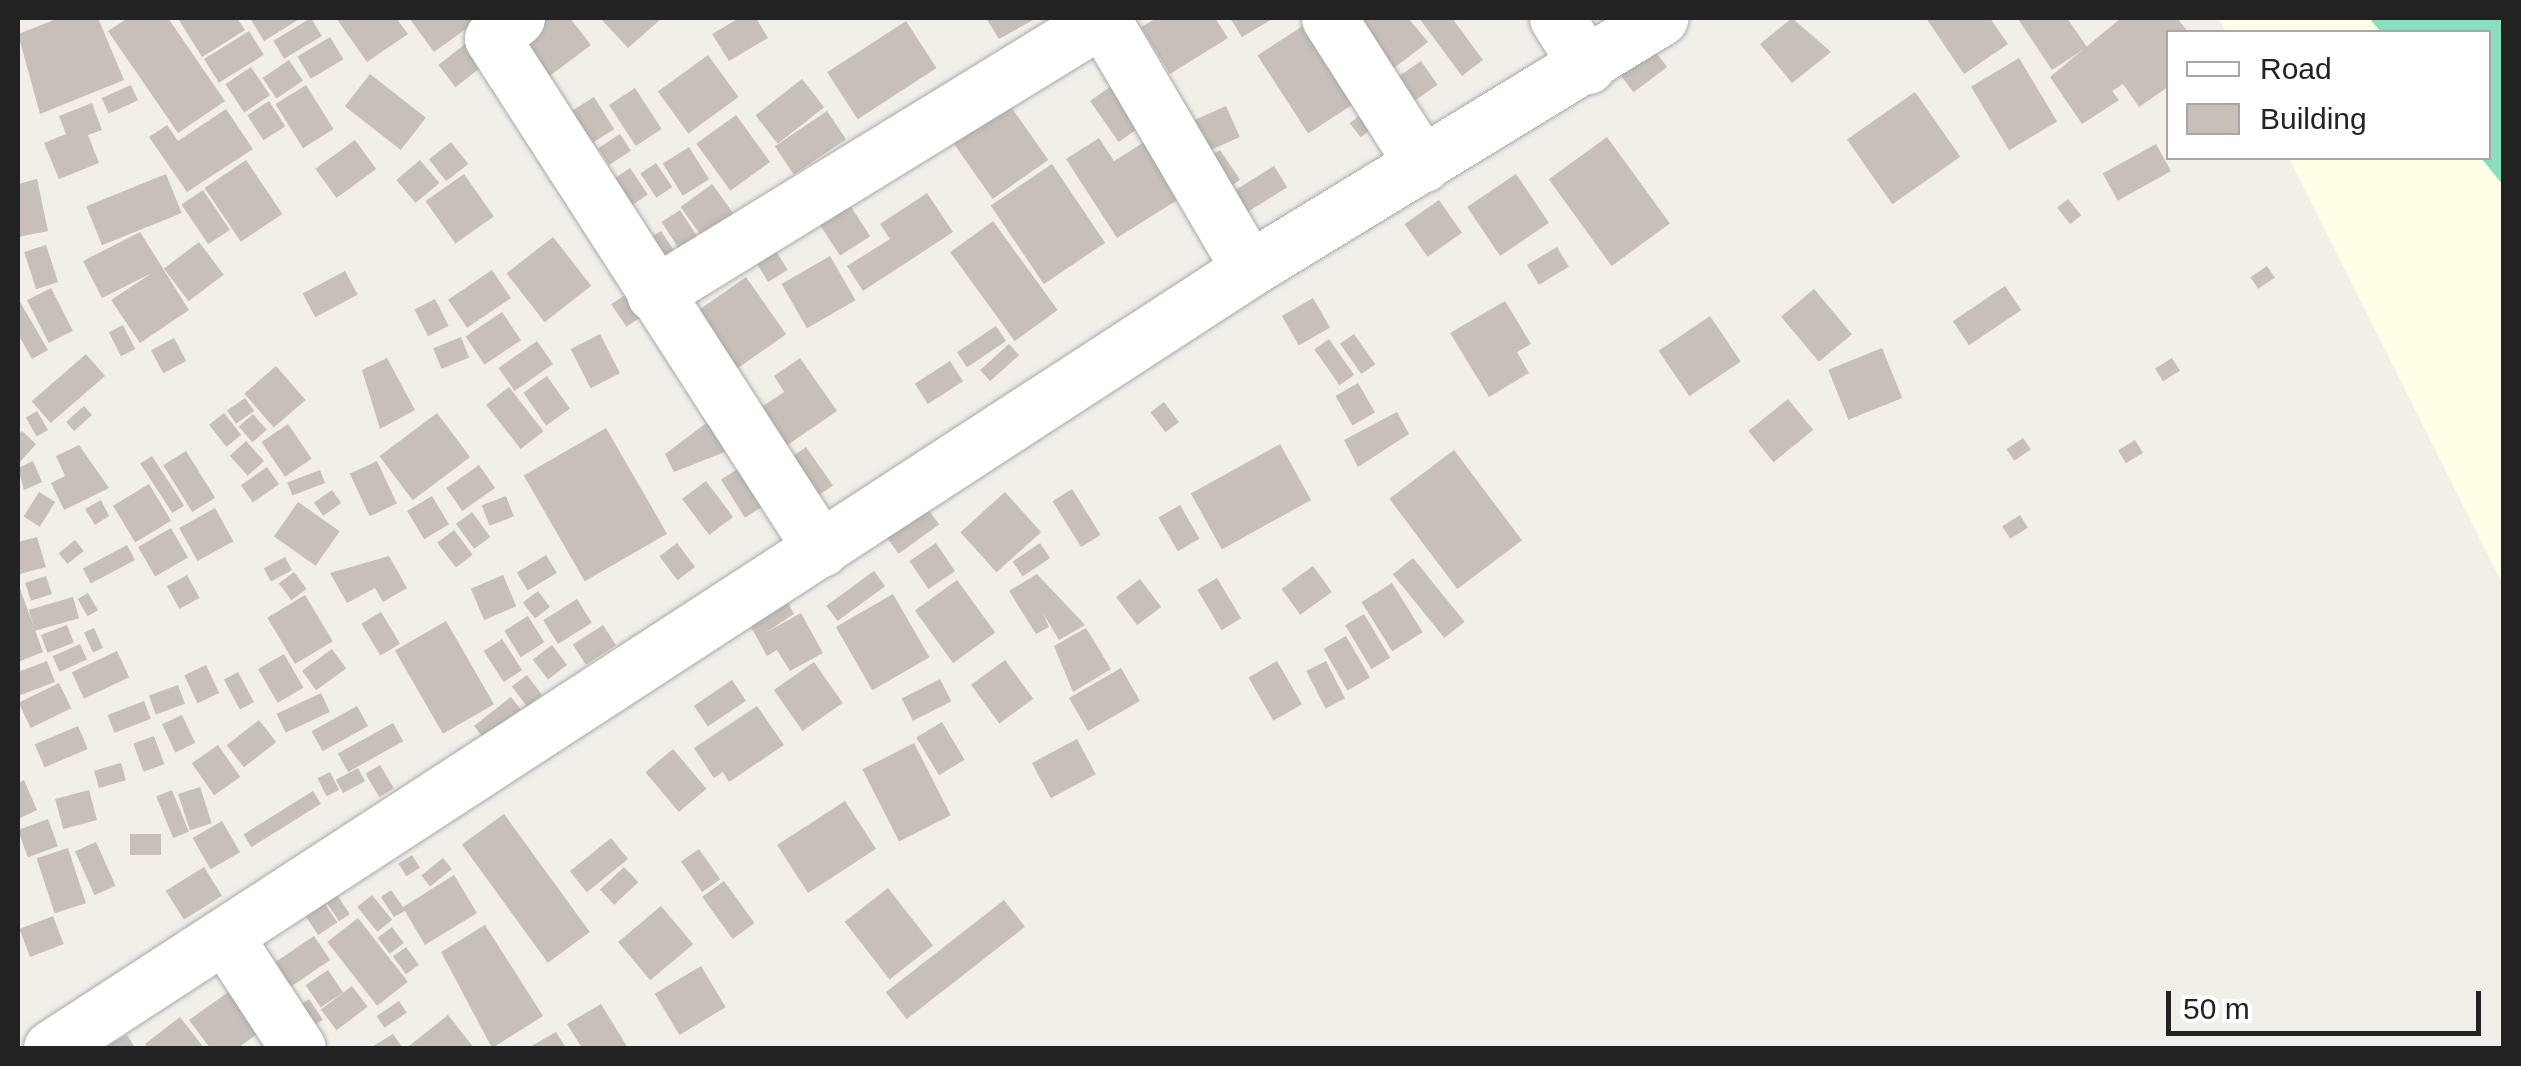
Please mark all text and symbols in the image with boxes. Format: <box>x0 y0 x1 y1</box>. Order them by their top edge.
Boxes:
legend <box>2166 30 2491 160</box>
text: Road <box>2260 52 2332 85</box>
text: Building <box>2260 102 2367 135</box>
scale bar <box>2171 971 2486 1033</box>
text: 50 m <box>2183 992 2250 1025</box>

